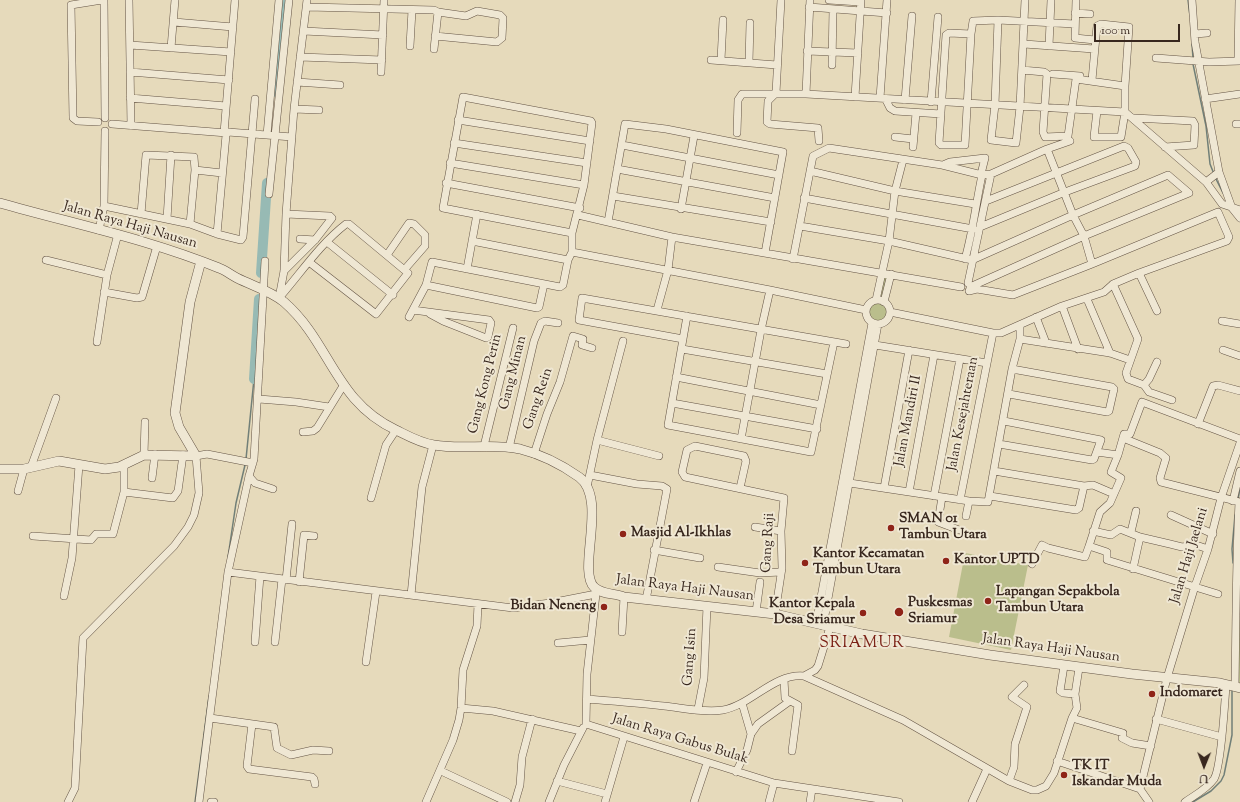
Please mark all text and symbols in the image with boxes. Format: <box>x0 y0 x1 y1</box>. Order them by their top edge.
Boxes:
scale bar <box>1096 16 1182 42</box>
text: 100 m <box>1101 22 1130 40</box>
street label: Jalan Raya Haji Nausan <box>61 199 199 253</box>
street label: Gang Kong Perin <box>465 332 507 436</box>
street label: Gang Minan <box>497 334 531 412</box>
street label: Jalan Kesejahteraan <box>945 355 983 473</box>
street label: Gang Rein <box>521 366 557 432</box>
street label: Jalan Mandiri II <box>892 374 926 468</box>
street label: Jalan Haji Jaelani <box>1167 506 1213 606</box>
place label: SMAN 01 Tambun Utara <box>899 512 987 544</box>
street label: Gang Raji <box>759 513 779 573</box>
marker: SMAN 01 Tambun Utara <box>886 523 896 533</box>
place label: Masjid Al-Ikhlas <box>631 526 731 542</box>
marker: Masjid Al-Ikhlas <box>618 529 628 539</box>
place label: Kantor Kecamatan Tambun Utara <box>813 547 925 580</box>
place label: Kantor UPTD <box>954 553 1040 569</box>
marker: Kantor UPTD <box>941 556 951 566</box>
marker: Kantor Kecamatan Tambun Utara <box>800 558 810 568</box>
street label: Jalan Raya Haji Nausan <box>615 572 755 606</box>
place label: Lapangan Sepakbola Tambun Utara <box>996 585 1120 618</box>
place label: Puskesmas Sriamur <box>908 596 972 628</box>
marker: Lapangan Sepakbola Tambun Utara <box>983 596 993 606</box>
place label: Kantor Kepala Desa Sriamur <box>769 597 855 630</box>
place label: Bidan Neneng <box>511 599 596 615</box>
marker: Bidan Neneng <box>599 602 609 612</box>
marker: Puskesmas Sriamur <box>893 606 905 618</box>
marker: Kantor Kepala Desa Sriamur <box>858 608 868 618</box>
street label: Gang Isin <box>681 627 701 687</box>
street label: Jalan Raya Haji Nausan <box>981 631 1121 667</box>
district label: SRIAMUR <box>819 634 905 654</box>
place label: Indomaret <box>1160 686 1222 702</box>
marker: Indomaret <box>1147 689 1157 699</box>
street label: Jalan Raya Gabus Bulak <box>610 711 750 769</box>
north arrow <box>1184 746 1224 786</box>
place label: TK IT Iskandar Muda <box>1072 759 1162 792</box>
marker: TK IT Iskandar Muda <box>1059 770 1069 780</box>
text: U <box>1199 770 1208 786</box>

